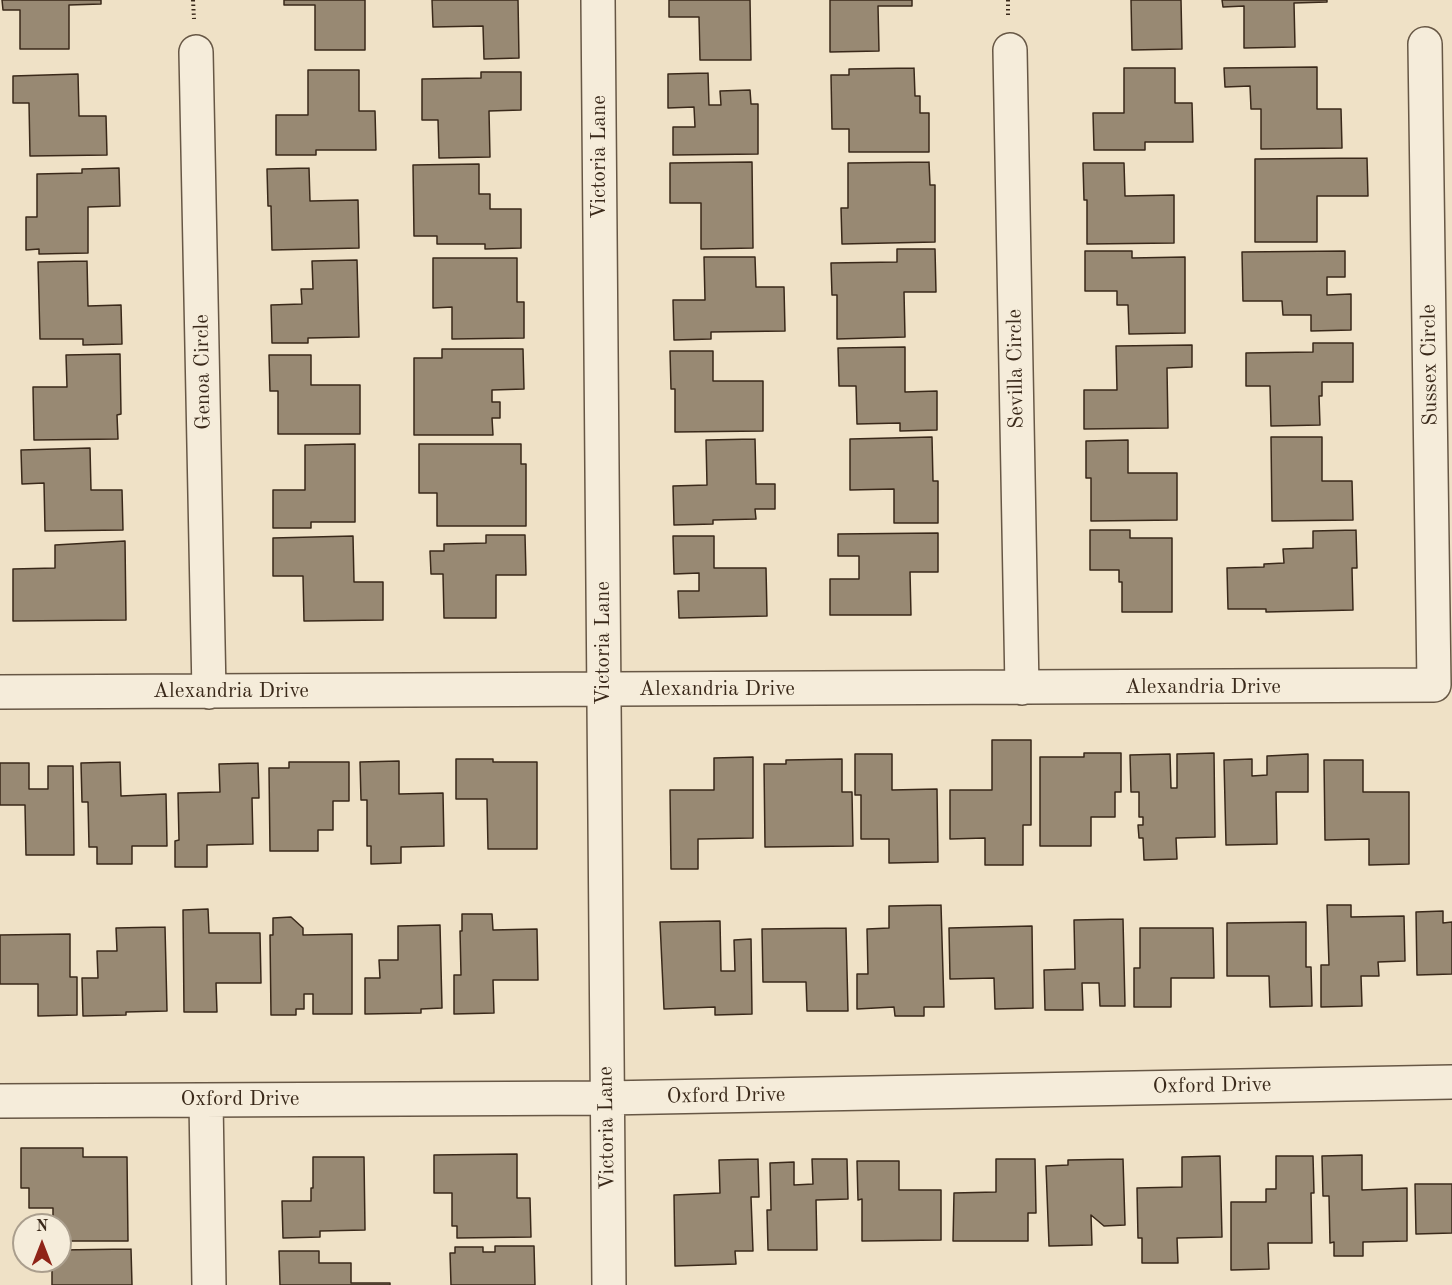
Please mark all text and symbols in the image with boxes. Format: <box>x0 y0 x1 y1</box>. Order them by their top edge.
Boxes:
street label: Victoria Lane <box>586 95 612 219</box>
street label: Sussex Circle <box>1416 304 1444 426</box>
street label: Sevilla Circle <box>1002 309 1030 429</box>
street label: Genoa Circle <box>189 314 217 430</box>
street label: Victoria Lane <box>590 581 616 705</box>
street label: Alexandria Drive <box>1125 674 1281 700</box>
street label: Alexandria Drive <box>639 676 795 702</box>
street label: Alexandria Drive <box>153 678 309 704</box>
street label: Victoria Lane <box>593 1066 621 1190</box>
street label: Oxford Drive <box>1152 1072 1272 1100</box>
street label: Oxford Drive <box>666 1082 786 1110</box>
street label: Oxford Drive <box>181 1086 299 1112</box>
north arrow <box>12 1213 72 1273</box>
text: N <box>36 1219 48 1235</box>

